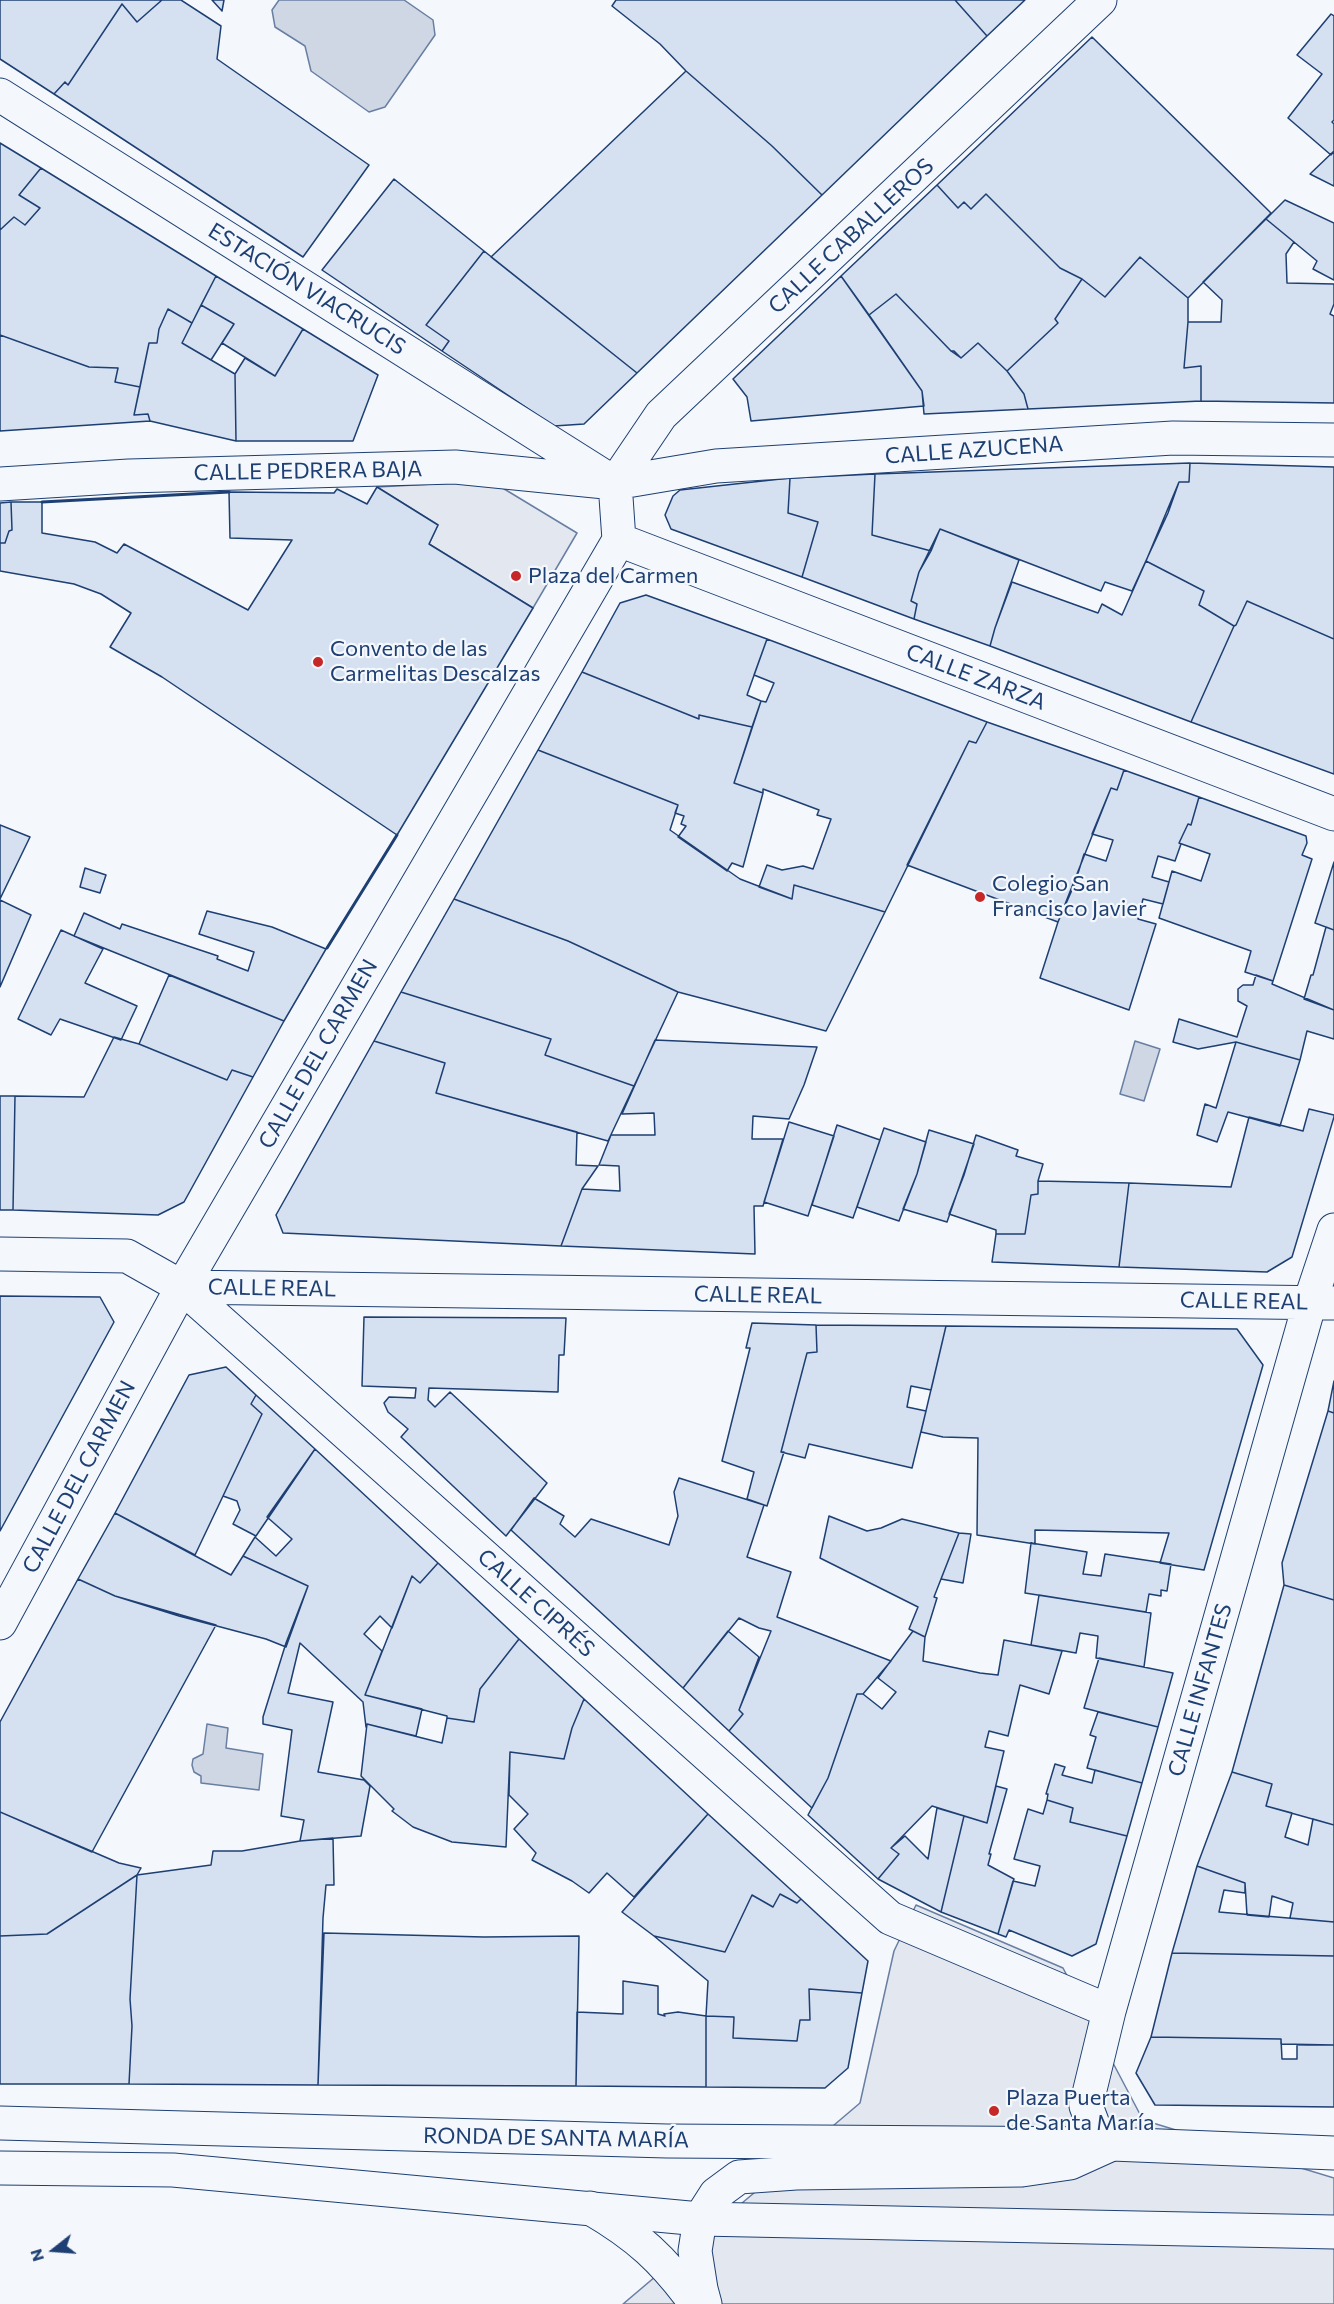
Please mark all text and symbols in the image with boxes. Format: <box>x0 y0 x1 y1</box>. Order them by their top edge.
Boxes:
street label: CALLE CABALLEROS <box>763 153 939 319</box>
street label: ESTACIÓN VIACRUCIS <box>203 217 411 361</box>
street label: CALLE AZUCENA <box>884 431 1064 469</box>
street label: CALLE PEDRERA BAJA <box>193 456 423 486</box>
place label: Plaza del Carmen <box>528 563 698 589</box>
marker: Plaza del Carmen <box>509 569 523 583</box>
place label: Convento de las Carmelitas Descalzas <box>330 636 540 688</box>
street label: CALLE ZARZA <box>902 638 1050 716</box>
marker: Convento de las Carmelitas Descalzas <box>311 655 325 669</box>
place label: Colegio San Francisco Javier <box>992 871 1147 922</box>
marker: Colegio San Francisco Javier <box>973 890 987 904</box>
street label: CALLE DEL CARMEN <box>253 955 383 1153</box>
street label: CALLE REAL <box>208 1274 336 1302</box>
street label: CALLE REAL <box>694 1281 822 1309</box>
street label: CALLE REAL <box>1180 1287 1308 1315</box>
street label: CALLE DEL CARMEN <box>17 1376 141 1578</box>
street label: CALLE CIPRÉS <box>472 1544 600 1662</box>
street label: CALLE INFANTES <box>1163 1600 1237 1780</box>
place label: Plaza Puerta de Santa María <box>1006 2085 1155 2136</box>
marker: Plaza Puerta de Santa María <box>987 2104 1001 2118</box>
street label: RONDA DE SANTA MARÍA <box>423 2122 689 2154</box>
north arrow <box>24 2220 84 2280</box>
text: N <box>25 2247 47 2264</box>

